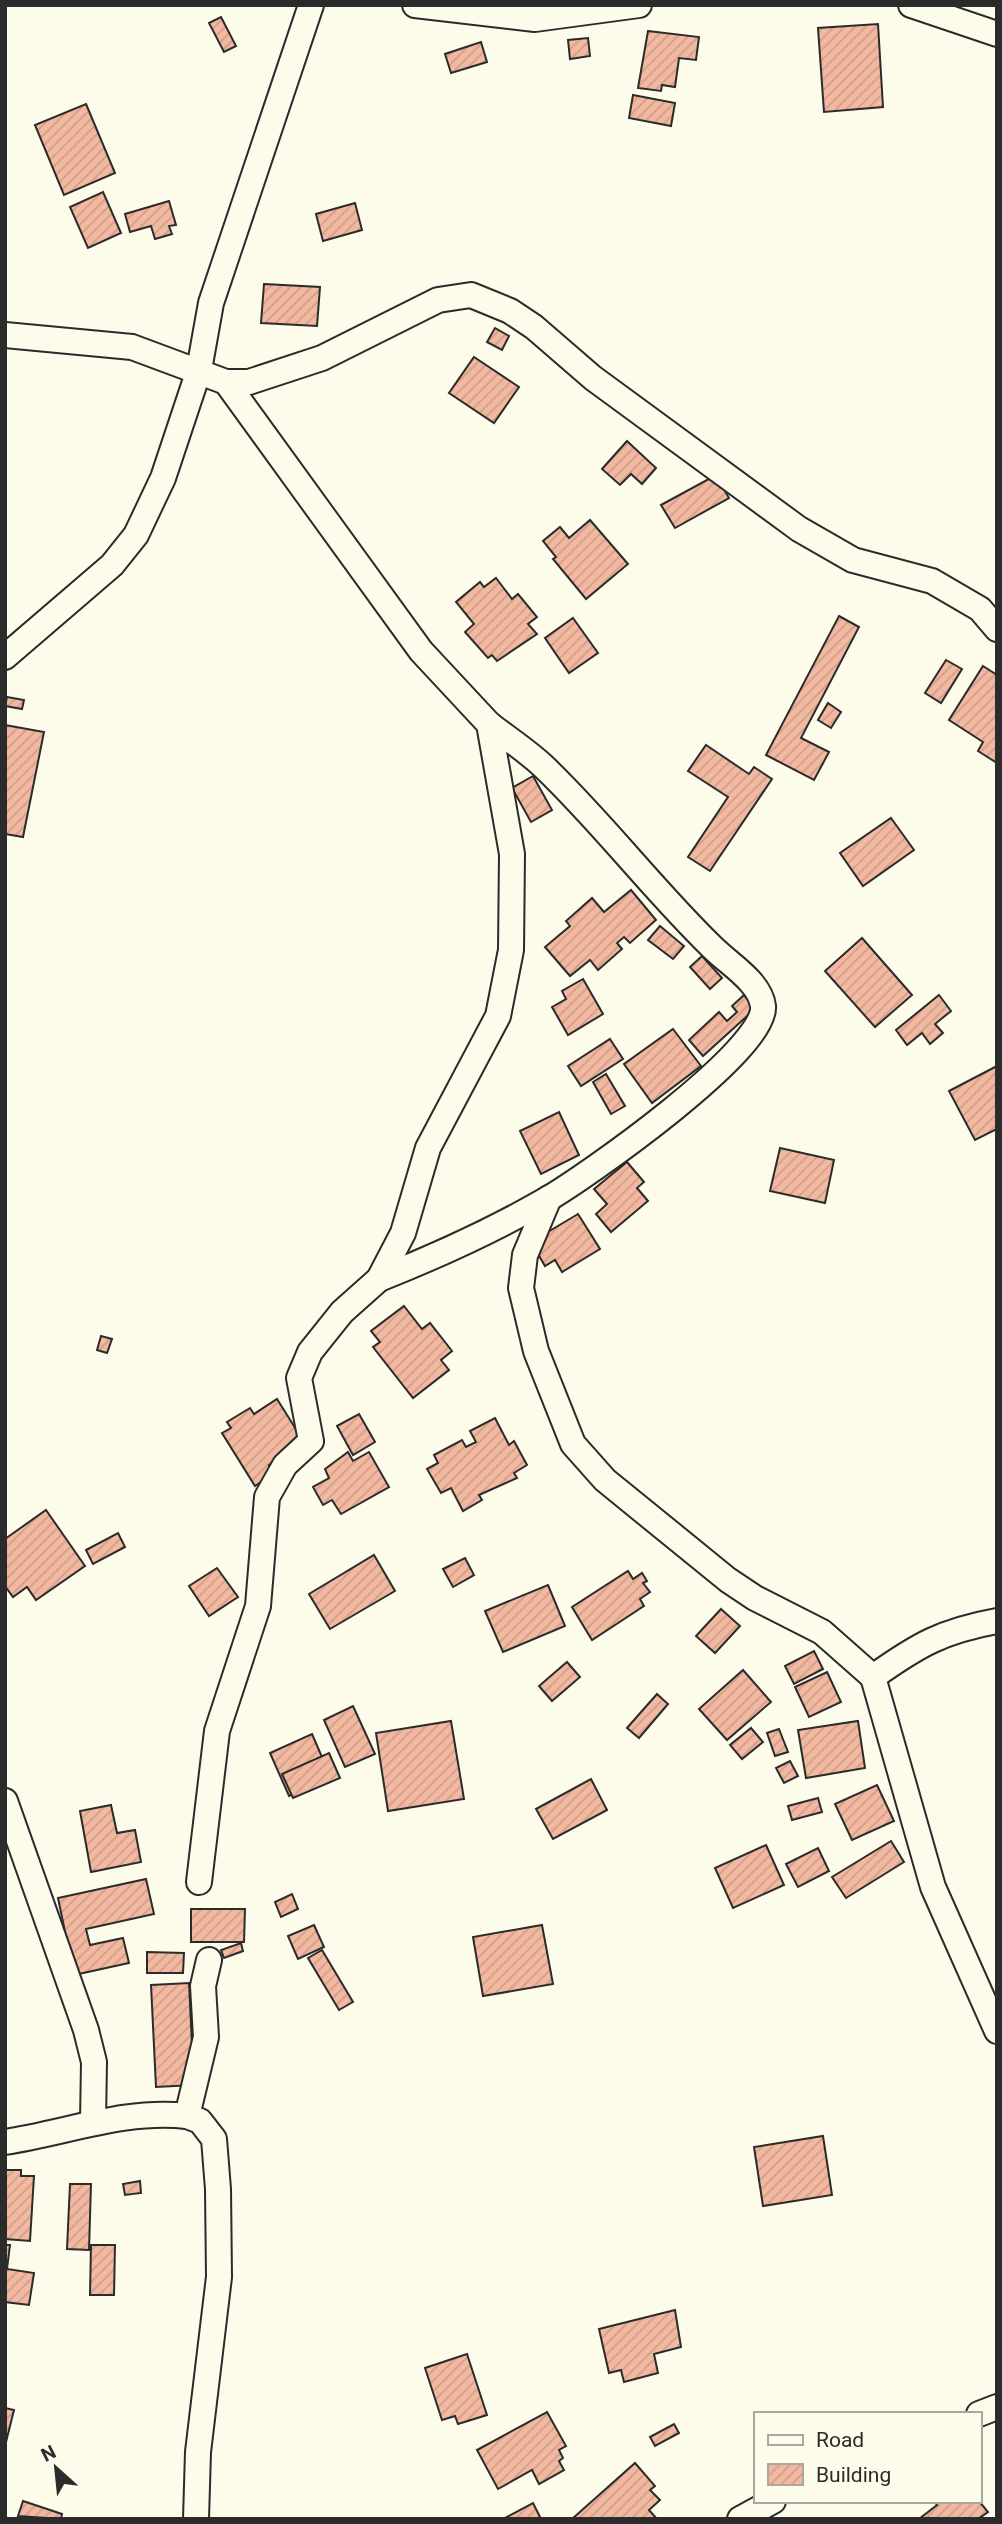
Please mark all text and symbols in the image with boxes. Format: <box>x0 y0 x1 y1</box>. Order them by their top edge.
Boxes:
legend <box>754 2412 981 2503</box>
text: Road <box>816 2428 864 2452</box>
north arrow <box>21 2433 91 2503</box>
text: N <box>37 2440 60 2467</box>
text: Building <box>816 2463 891 2487</box>

